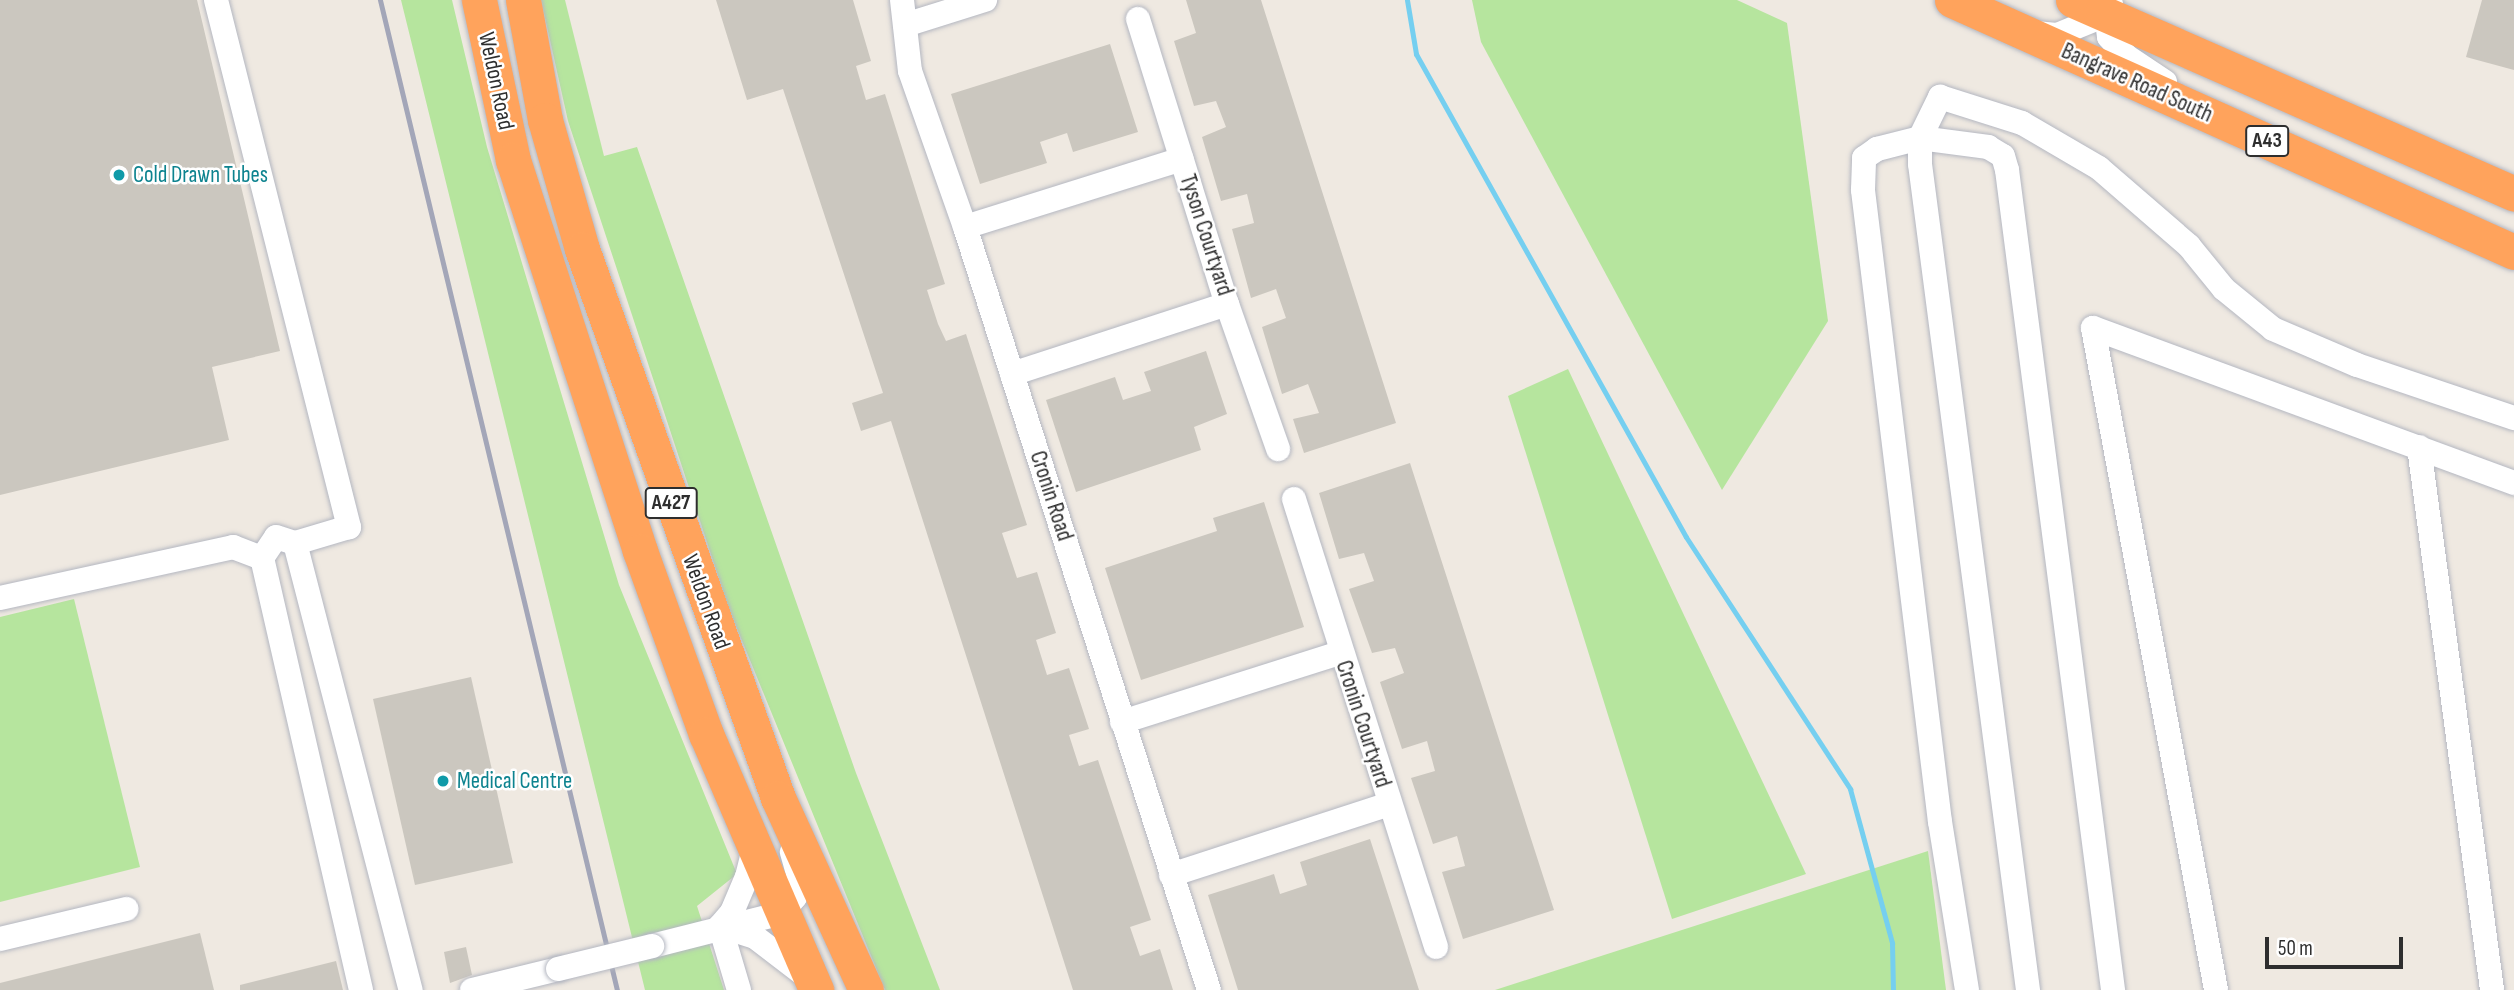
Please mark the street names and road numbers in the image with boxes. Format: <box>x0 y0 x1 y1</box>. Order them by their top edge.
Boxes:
street label: Weldon Road <box>472 30 520 132</box>
street label: Bangrave Road South <box>2057 37 2217 129</box>
road number: A43 <box>2244 124 2290 158</box>
street label: Tyson Courtyard <box>1173 171 1239 299</box>
street label: Cronin Road <box>1024 448 1078 544</box>
road number: A427 <box>643 486 699 520</box>
street label: Weldon Road <box>676 551 736 653</box>
street label: Cronin Courtyard <box>1330 657 1396 791</box>

